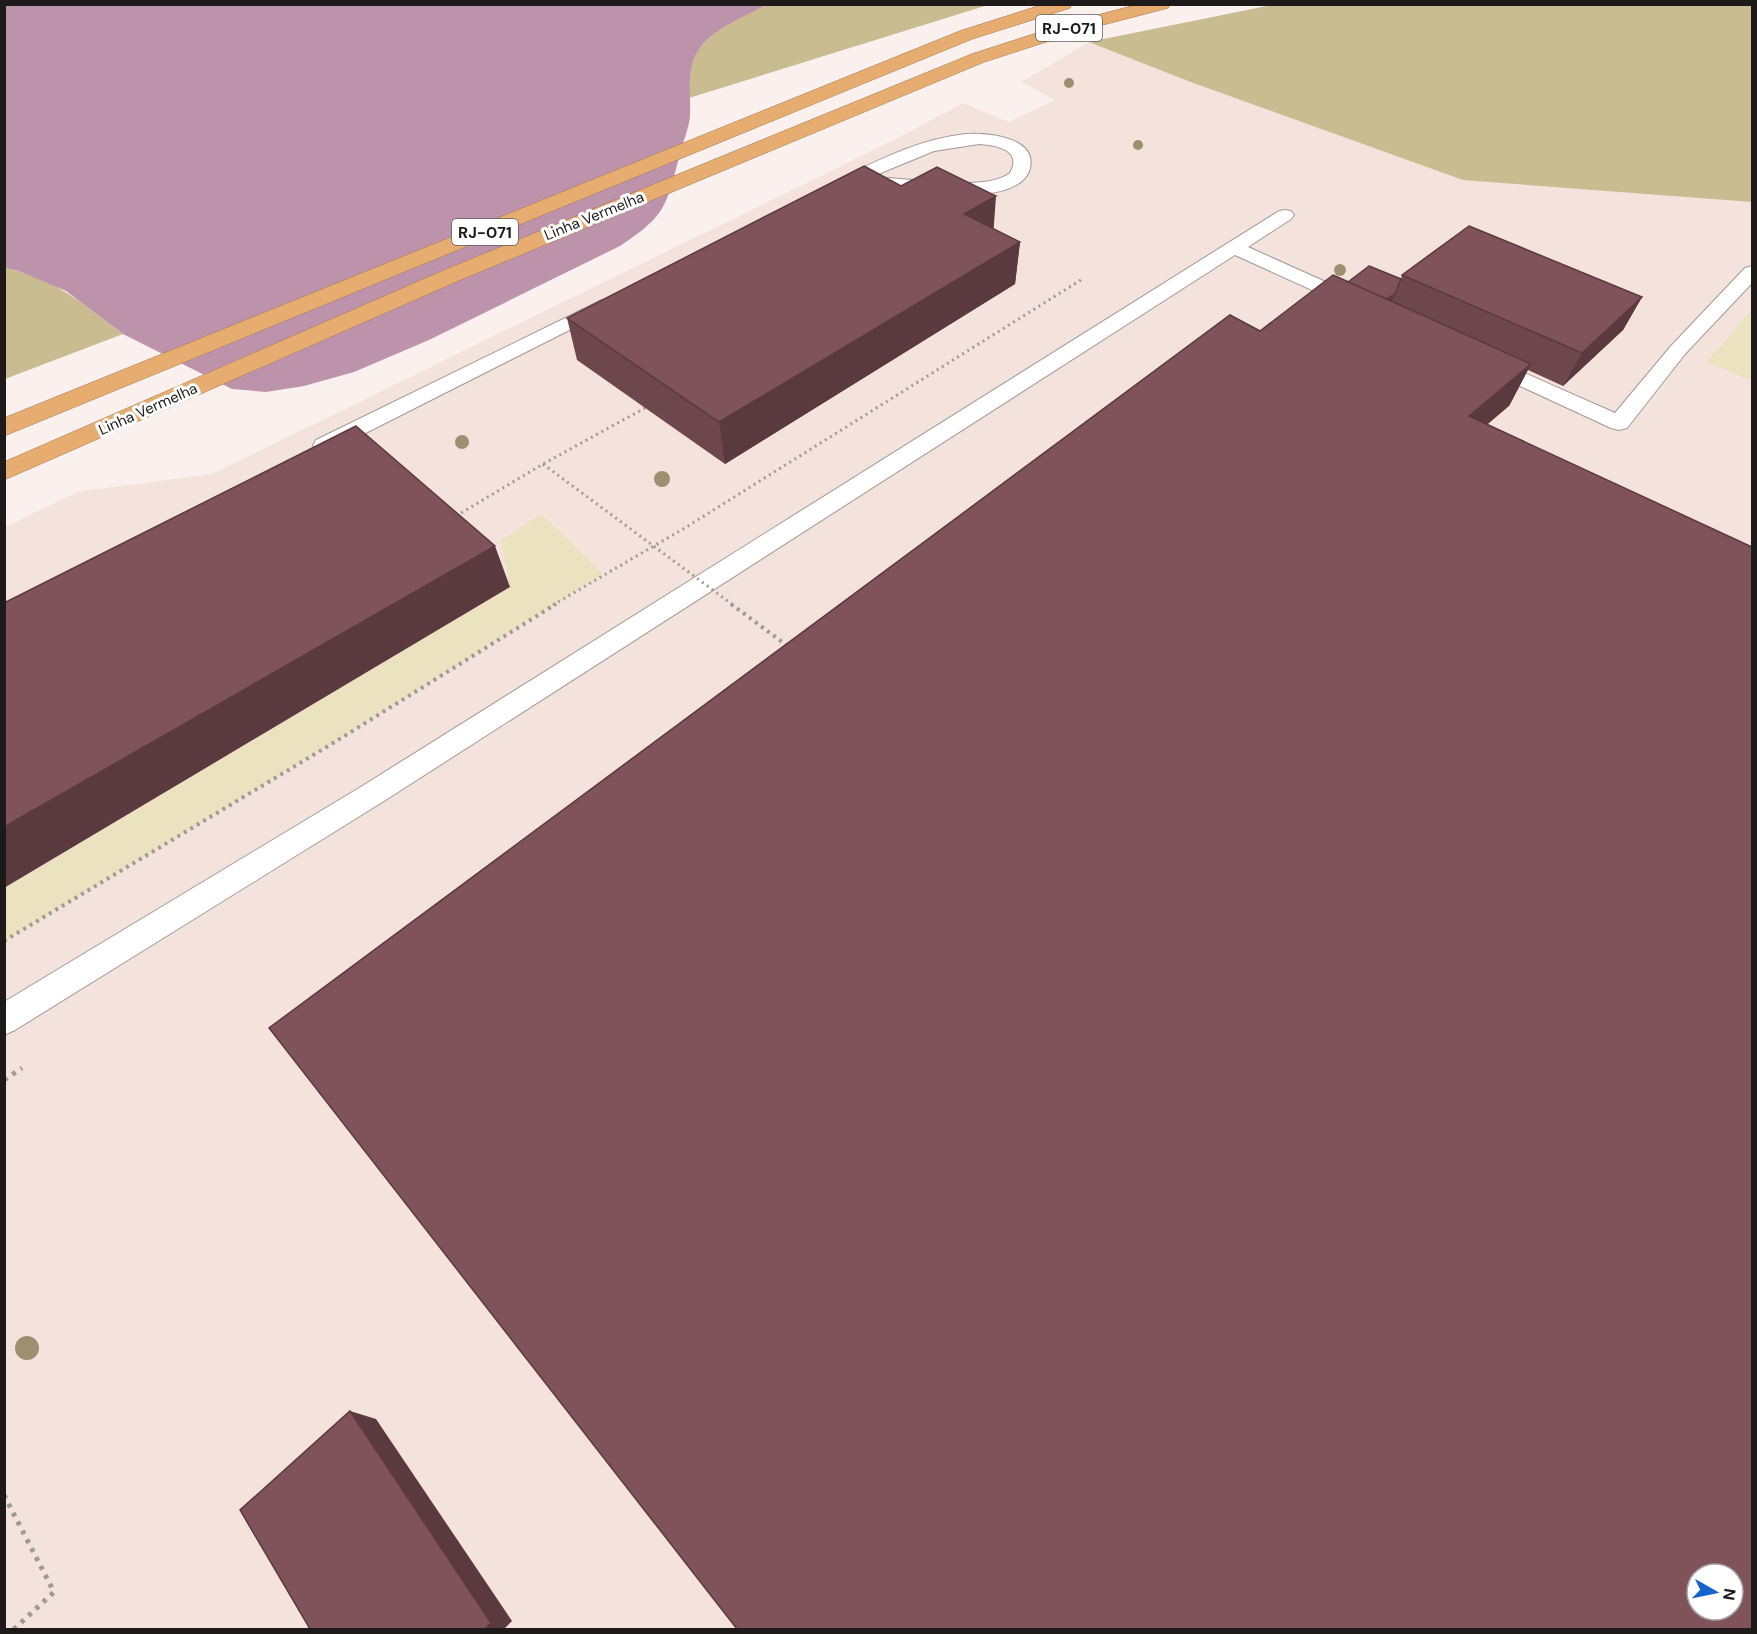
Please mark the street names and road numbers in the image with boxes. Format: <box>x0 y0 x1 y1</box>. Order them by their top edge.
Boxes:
road number: RJ-071 <box>1036 15 1102 41</box>
street label: Linha Vermelha <box>541 187 647 245</box>
road number: RJ-071 <box>452 219 518 245</box>
street label: Linha Vermelha <box>95 378 201 440</box>

